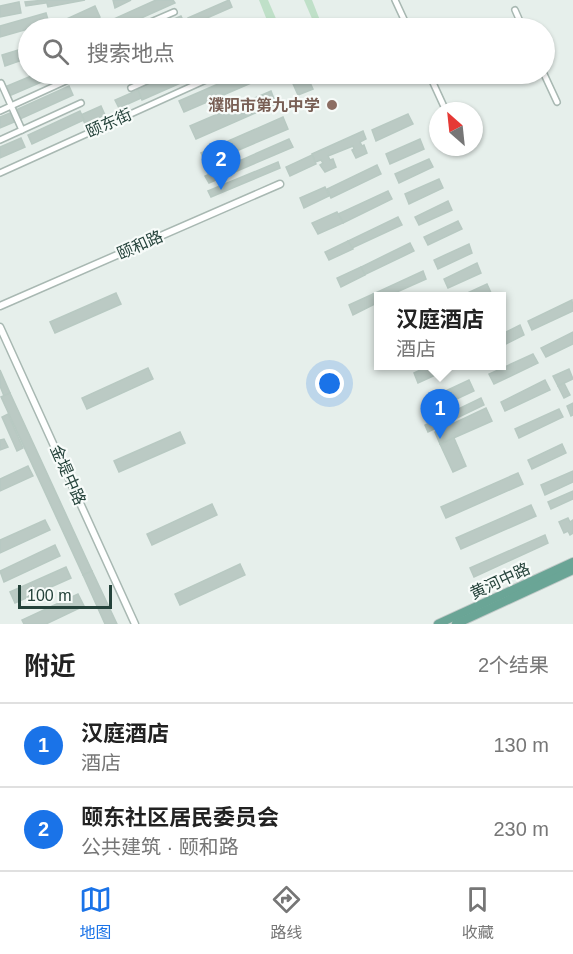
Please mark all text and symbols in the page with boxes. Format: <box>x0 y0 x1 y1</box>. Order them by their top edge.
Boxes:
search box <box>18 18 555 84</box>
icon: search <box>39 35 72 68</box>
text: 搜索地点 <box>87 41 175 66</box>
place label: 濮阳市第九中学 <box>208 97 320 114</box>
marker: 濮阳市第九中学 <box>325 98 339 112</box>
north arrow <box>429 102 483 156</box>
street label: 颐东街 <box>84 105 134 141</box>
pin: 2 <box>202 140 240 190</box>
street label: 颐和路 <box>115 227 165 263</box>
popup <box>374 292 506 370</box>
text: 汉庭酒店 <box>396 307 484 332</box>
text: 酒店 <box>396 338 436 360</box>
your location <box>315 369 344 398</box>
pin: 1 <box>420 390 460 439</box>
street label: 金堤中路 <box>47 442 89 508</box>
street label: 黄河中路 <box>467 560 533 602</box>
scale bar <box>18 582 112 610</box>
text: 100 m <box>27 587 71 604</box>
text: 附近 <box>24 651 76 681</box>
text: 2个结果 <box>478 654 549 676</box>
text: 汉庭酒店 <box>81 721 169 746</box>
text: 1 <box>38 734 49 756</box>
text: 130 m <box>493 734 549 756</box>
text: 酒店 <box>81 752 121 774</box>
text: 颐东社区居民委员会 <box>81 805 279 830</box>
text: 2 <box>38 818 49 840</box>
text: 230 m <box>493 818 549 840</box>
text: 公共建筑 · 颐和路 <box>81 836 239 858</box>
tab: 地图 <box>79 883 112 943</box>
tab: 路线 <box>270 883 303 943</box>
tab: 收藏 <box>461 883 494 943</box>

